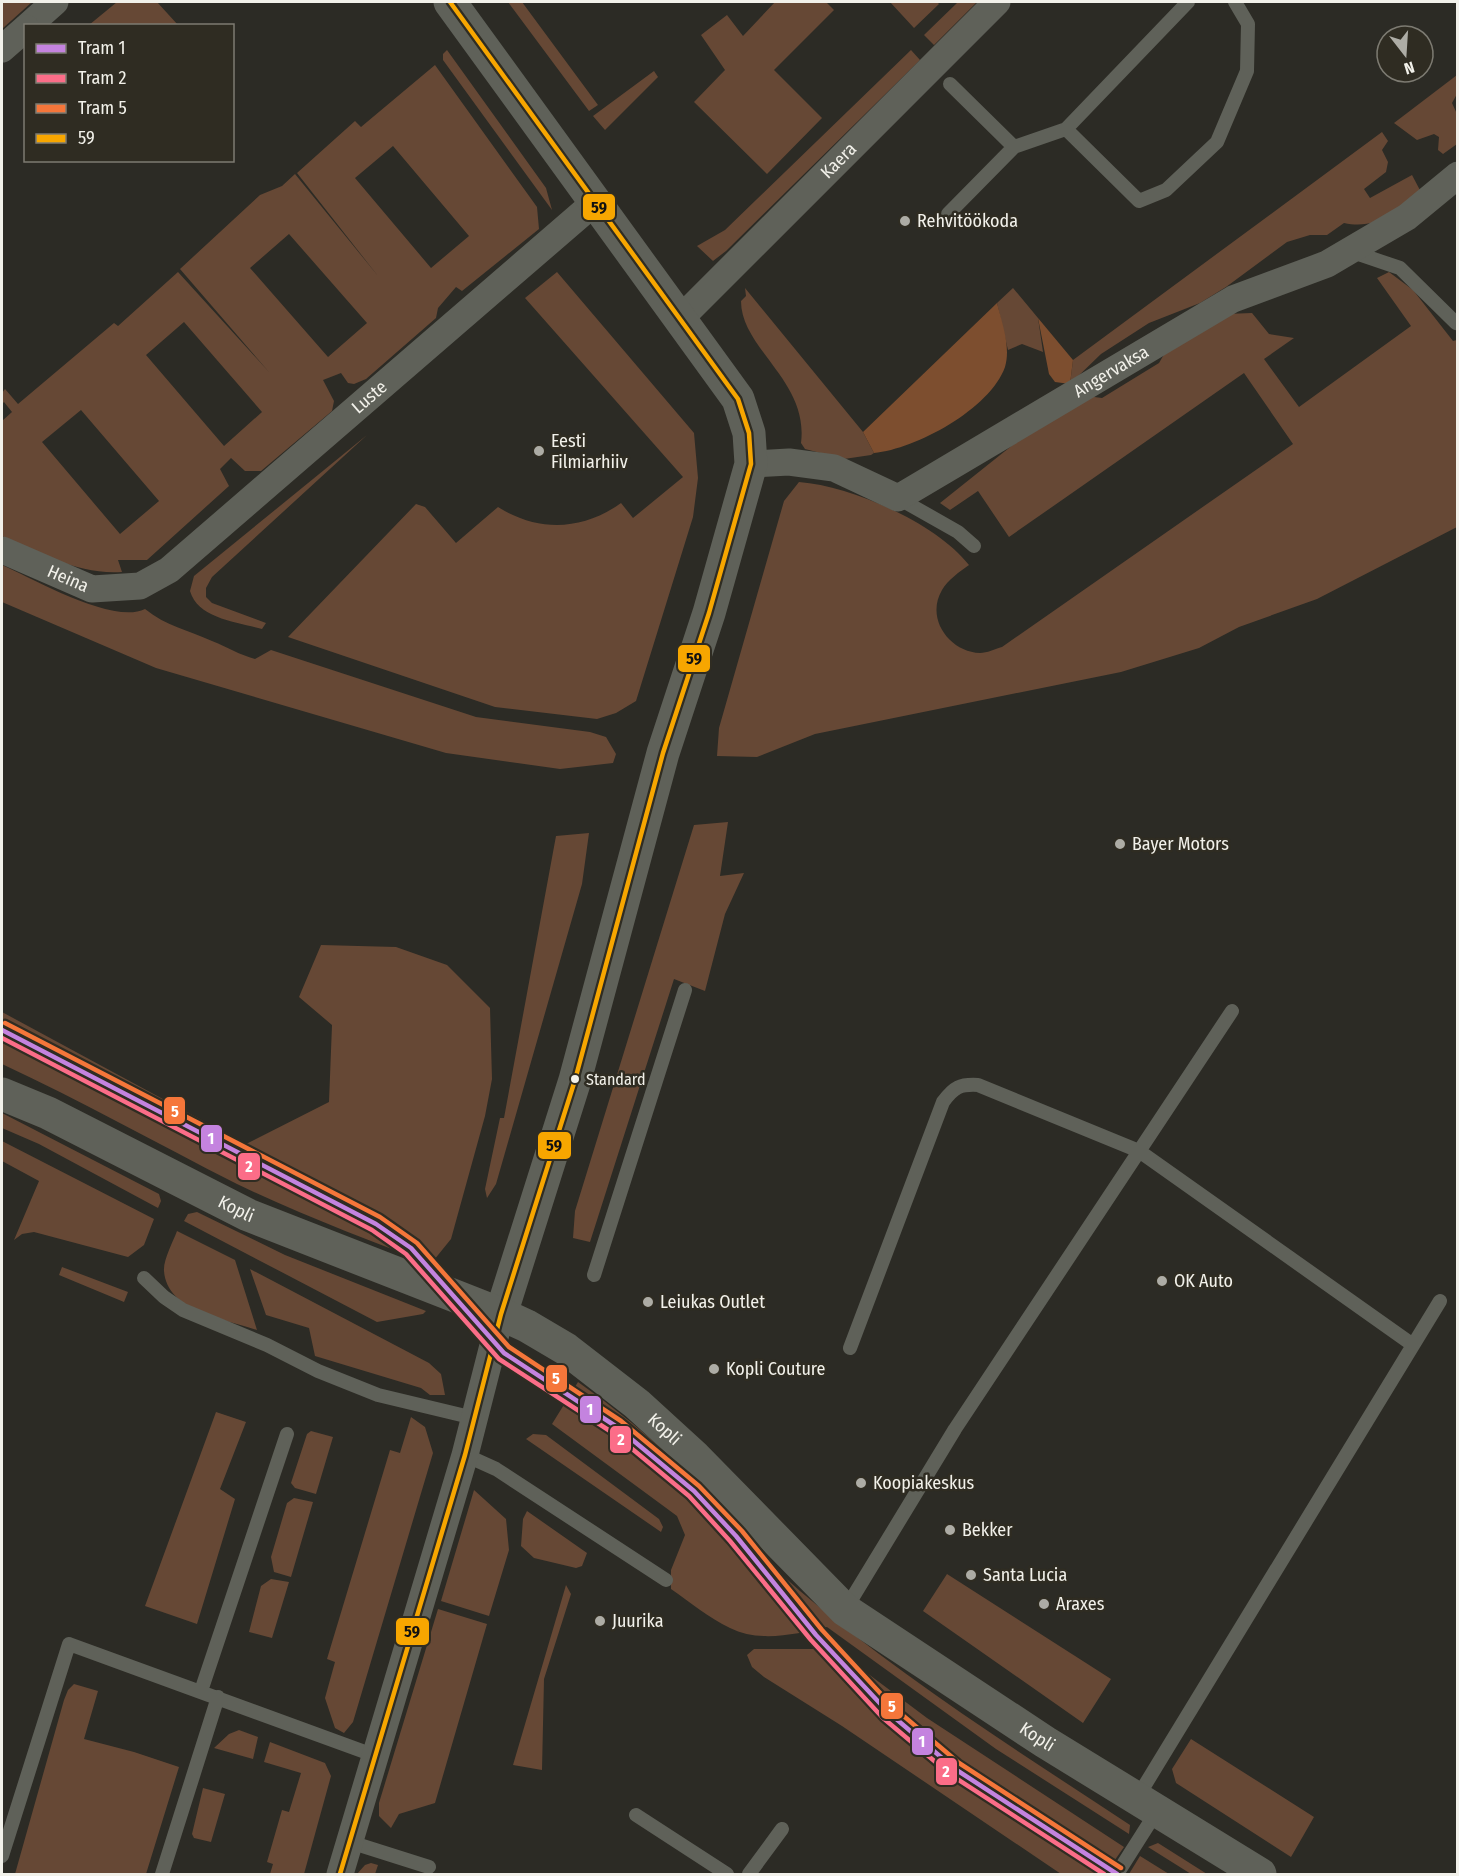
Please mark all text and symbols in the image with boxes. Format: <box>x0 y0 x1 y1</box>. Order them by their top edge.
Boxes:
legend <box>24 24 234 162</box>
north arrow <box>1375 24 1435 84</box>
text: Tram 1 <box>78 37 125 59</box>
text: N <box>1402 57 1417 78</box>
text: Tram 2 <box>78 67 126 89</box>
text: Tram 5 <box>78 97 127 119</box>
text: 59 <box>78 127 95 149</box>
street label: Kaera <box>816 138 861 183</box>
line badge: 59 <box>582 193 616 221</box>
text: 59 <box>591 198 607 217</box>
place label: Rehvitöökoda <box>917 210 1018 232</box>
marker: Rehvitöökoda <box>898 214 912 228</box>
street label: Angervaksa <box>1070 341 1153 402</box>
street label: Luste <box>347 376 391 418</box>
place label: Eesti Filmiarhiiv <box>551 430 628 473</box>
marker: Eesti Filmiarhiiv <box>532 444 546 458</box>
street label: Heina <box>44 560 92 597</box>
line badge: 59 <box>677 644 711 673</box>
text: 59 <box>686 649 702 668</box>
place label: Bayer Motors <box>1132 833 1229 855</box>
marker: Bayer Motors <box>1113 837 1127 851</box>
place label: Standard <box>586 1070 645 1089</box>
marker: Standard <box>569 1073 581 1085</box>
line badge: 5 <box>163 1096 186 1125</box>
text: 5 <box>171 1102 179 1121</box>
line badge: 1 <box>200 1124 223 1153</box>
text: 1 <box>208 1129 214 1148</box>
line badge: 59 <box>537 1131 572 1160</box>
text: 59 <box>546 1136 562 1155</box>
line badge: 2 <box>237 1152 261 1181</box>
text: 2 <box>244 1157 253 1176</box>
street label: Kopli <box>214 1191 257 1227</box>
place label: OK Auto <box>1174 1270 1233 1292</box>
marker: OK Auto <box>1155 1274 1169 1288</box>
place label: Leiukas Outlet <box>660 1291 765 1313</box>
marker: Leiukas Outlet <box>641 1295 655 1309</box>
place label: Kopli Couture <box>726 1358 826 1380</box>
marker: Kopli Couture <box>707 1362 721 1376</box>
line badge: 5 <box>545 1364 568 1393</box>
text: 5 <box>552 1369 560 1388</box>
line badge: 1 <box>579 1395 602 1424</box>
text: 1 <box>587 1400 593 1419</box>
street label: Kopli <box>643 1408 686 1450</box>
line badge: 2 <box>609 1425 632 1454</box>
text: 2 <box>616 1430 625 1449</box>
place label: Koopiakeskus <box>873 1472 975 1494</box>
marker: Koopiakeskus <box>854 1476 868 1490</box>
place label: Bekker <box>962 1519 1013 1541</box>
marker: Bekker <box>943 1523 957 1537</box>
place label: Santa Lucia <box>983 1564 1067 1586</box>
marker: Santa Lucia <box>964 1568 978 1582</box>
place label: Araxes <box>1056 1593 1105 1615</box>
marker: Araxes <box>1037 1597 1051 1611</box>
place label: Juurika <box>612 1610 664 1632</box>
marker: Juurika <box>593 1614 607 1628</box>
line badge: 59 <box>395 1617 430 1646</box>
text: 59 <box>404 1622 420 1641</box>
line badge: 5 <box>880 1692 904 1720</box>
text: 5 <box>888 1697 896 1716</box>
street label: Kopli <box>1016 1717 1059 1756</box>
line badge: 1 <box>911 1727 934 1756</box>
text: 1 <box>919 1732 925 1751</box>
line badge: 2 <box>935 1757 958 1786</box>
text: 2 <box>941 1762 950 1781</box>

